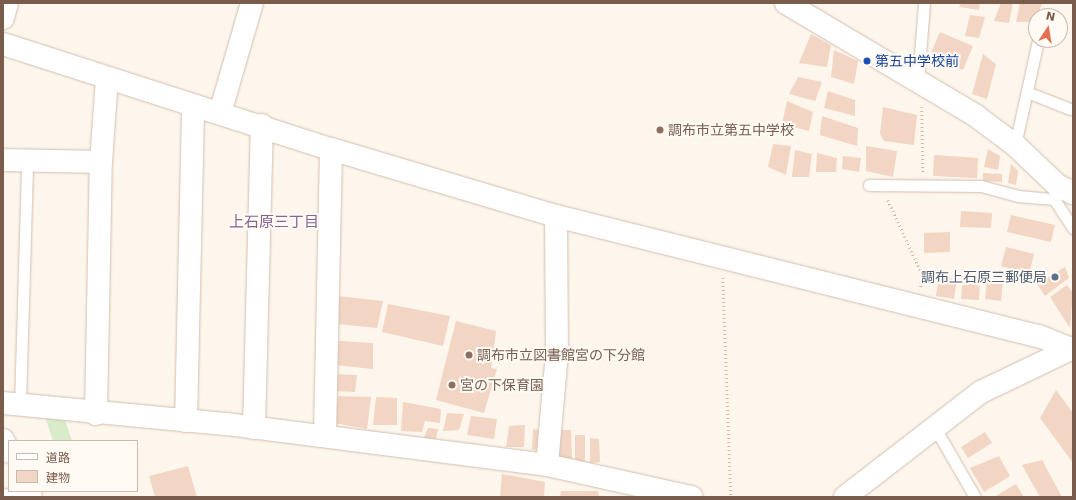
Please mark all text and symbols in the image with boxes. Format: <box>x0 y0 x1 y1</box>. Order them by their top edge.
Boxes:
north arrow <box>1028 8 1068 48</box>
text: N <box>1045 9 1056 24</box>
place label: 第五中学校前 <box>875 53 959 69</box>
marker: 第五中学校前 <box>862 56 872 66</box>
place label: 調布市立第五中学校 <box>668 122 794 138</box>
marker: 調布市立第五中学校 <box>655 125 665 135</box>
district label: 上石原三丁目 <box>229 214 319 232</box>
place label: 調布上石原三郵便局 <box>921 269 1047 285</box>
marker: 調布上石原三郵便局 <box>1050 272 1060 282</box>
place label: 調布市立図書館宮の下分館 <box>477 347 645 363</box>
marker: 調布市立図書館宮の下分館 <box>464 350 474 360</box>
place label: 宮の下保育園 <box>460 377 544 393</box>
marker: 宮の下保育園 <box>447 380 457 390</box>
legend <box>8 440 138 492</box>
text: 道路 <box>46 451 70 465</box>
text: 建物 <box>46 471 70 485</box>

